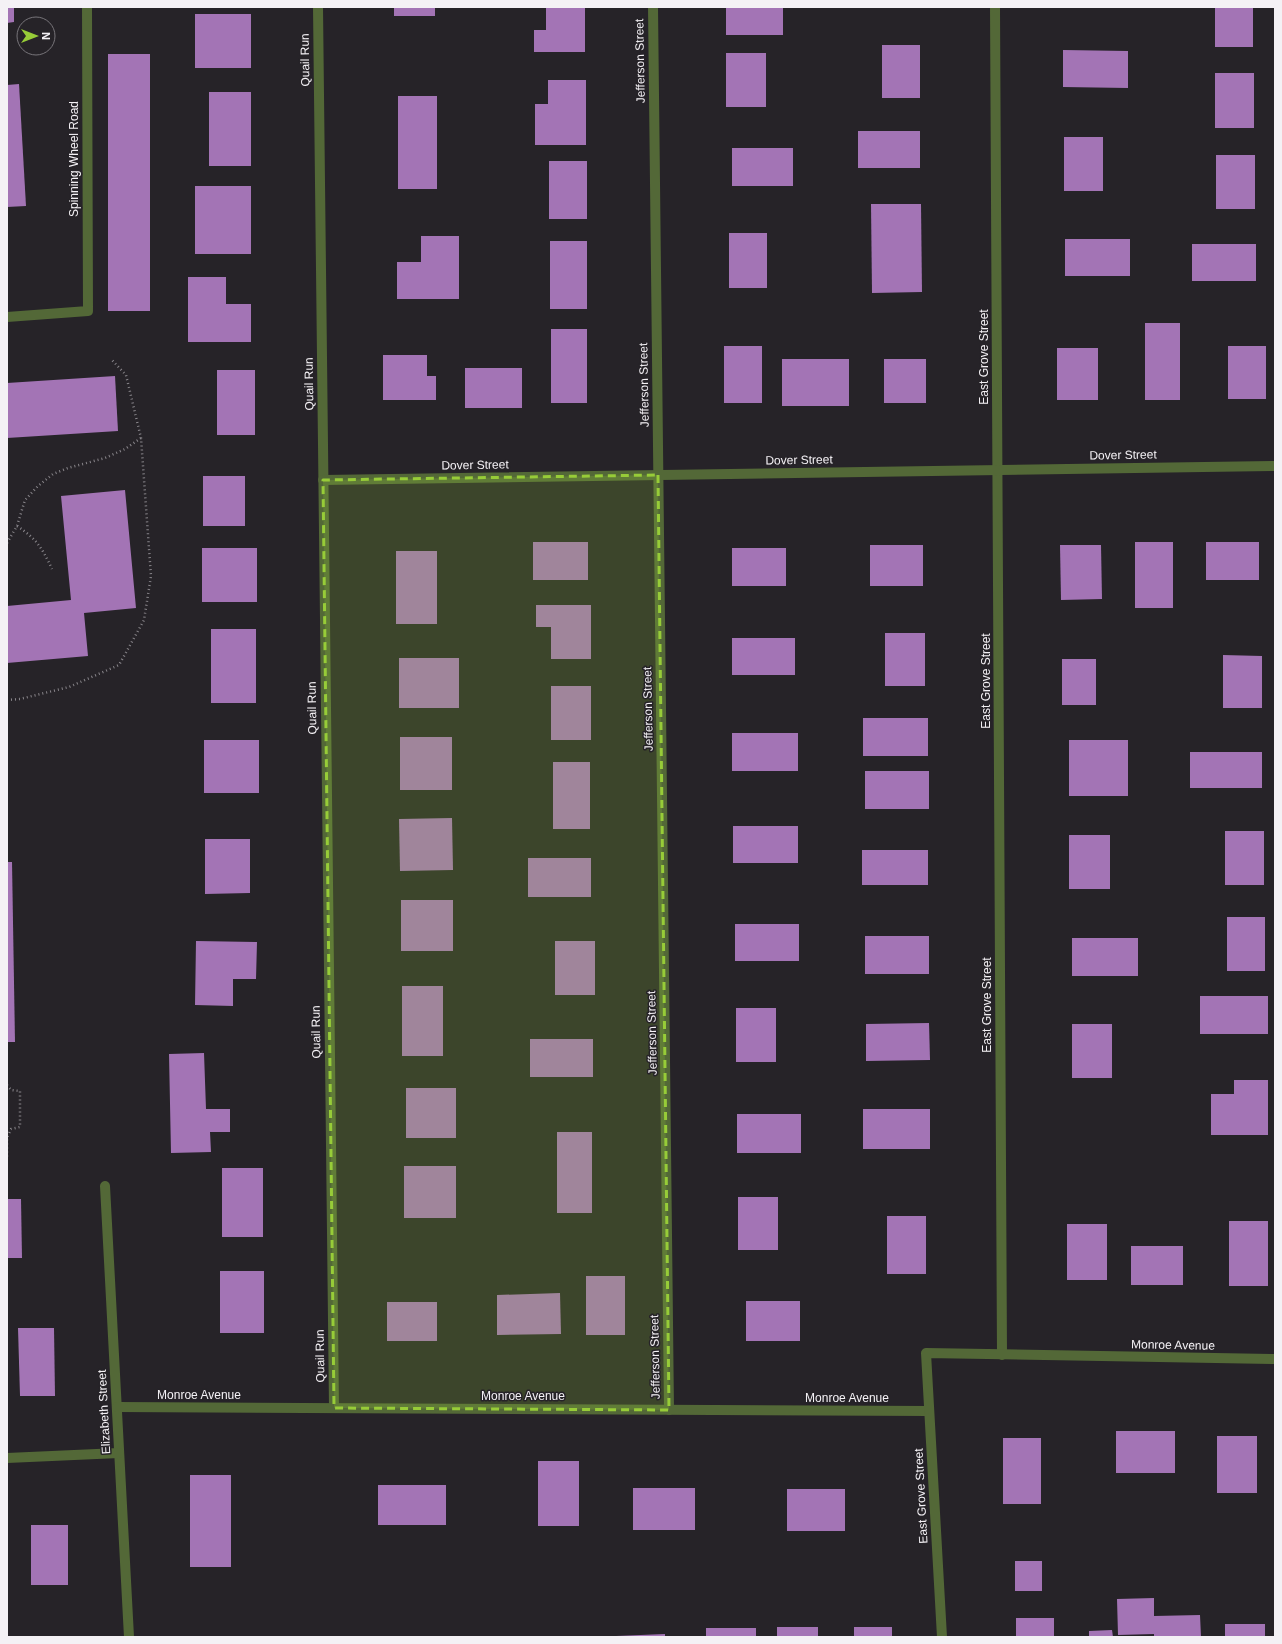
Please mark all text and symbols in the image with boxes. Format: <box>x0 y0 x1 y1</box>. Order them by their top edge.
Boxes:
north arrow <box>16 16 56 56</box>
street label: Jefferson Street <box>632 18 648 103</box>
text: N <box>40 32 52 40</box>
street label: Quail Run <box>298 33 312 87</box>
street label: Spinning Wheel Road <box>67 101 81 217</box>
street label: East Grove Street <box>977 309 991 405</box>
street label: Jefferson Street <box>636 342 652 427</box>
street label: Quail Run <box>302 357 316 411</box>
street label: Dover Street <box>1089 447 1157 463</box>
street label: Dover Street <box>765 452 833 468</box>
street label: Dover Street <box>441 457 509 473</box>
street label: East Grove Street <box>979 633 993 729</box>
street label: Jefferson Street <box>640 666 656 751</box>
street label: Quail Run <box>305 681 319 735</box>
street label: East Grove Street <box>980 957 994 1053</box>
street label: Jefferson Street <box>644 990 660 1075</box>
street label: Quail Run <box>309 1005 323 1059</box>
street label: Jefferson Street <box>647 1314 663 1399</box>
street label: Quail Run <box>313 1329 327 1383</box>
street label: Monroe Avenue <box>1131 1337 1215 1353</box>
street label: Elizabeth Street <box>95 1369 113 1455</box>
street label: Monroe Avenue <box>157 1388 241 1402</box>
street label: Monroe Avenue <box>481 1389 565 1403</box>
street label: Monroe Avenue <box>805 1391 889 1405</box>
street label: East Grove Street <box>911 1447 930 1544</box>

